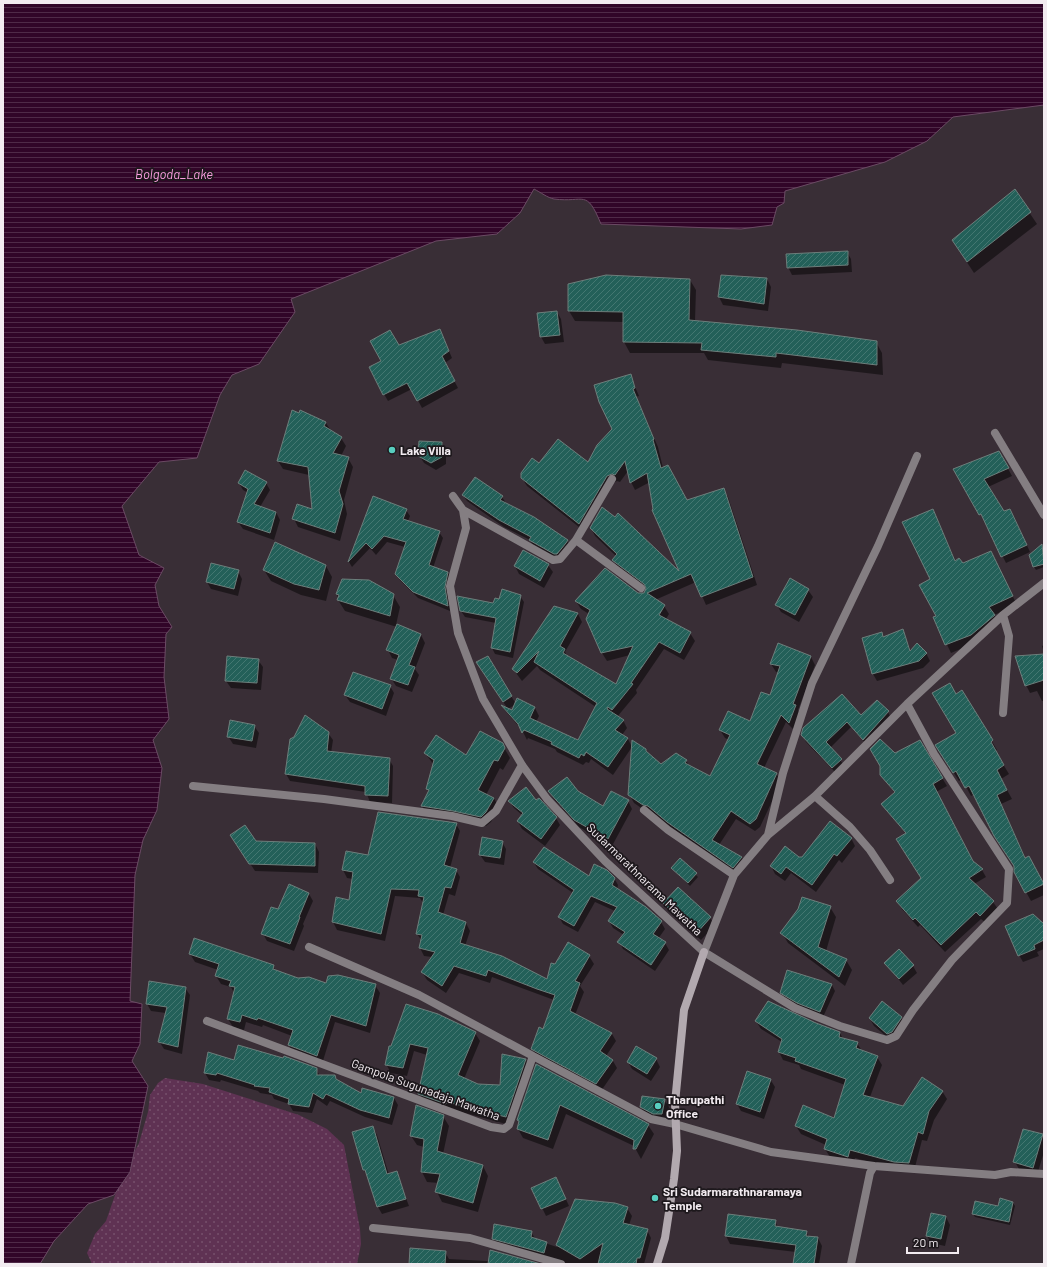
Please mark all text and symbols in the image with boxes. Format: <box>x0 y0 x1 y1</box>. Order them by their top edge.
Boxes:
water label: Bolgoda_Lake <box>135 166 213 182</box>
place label: Lake Villa <box>400 443 451 457</box>
marker: Lake Villa <box>387 445 397 455</box>
street label: Sudarmarathnarama Mawatha <box>584 820 706 938</box>
street label: Gampola Sugunadaja Mawatha <box>350 1056 502 1122</box>
place label: Tharupathi Office <box>666 1092 724 1120</box>
marker: Tharupathi Office <box>653 1101 663 1111</box>
place label: Sri Sudarmarathnaramaya Temple <box>663 1184 802 1212</box>
marker: Sri Sudarmarathnaramaya Temple <box>650 1193 660 1203</box>
scale bar <box>907 1229 958 1255</box>
text: 20 m <box>913 1235 939 1249</box>

